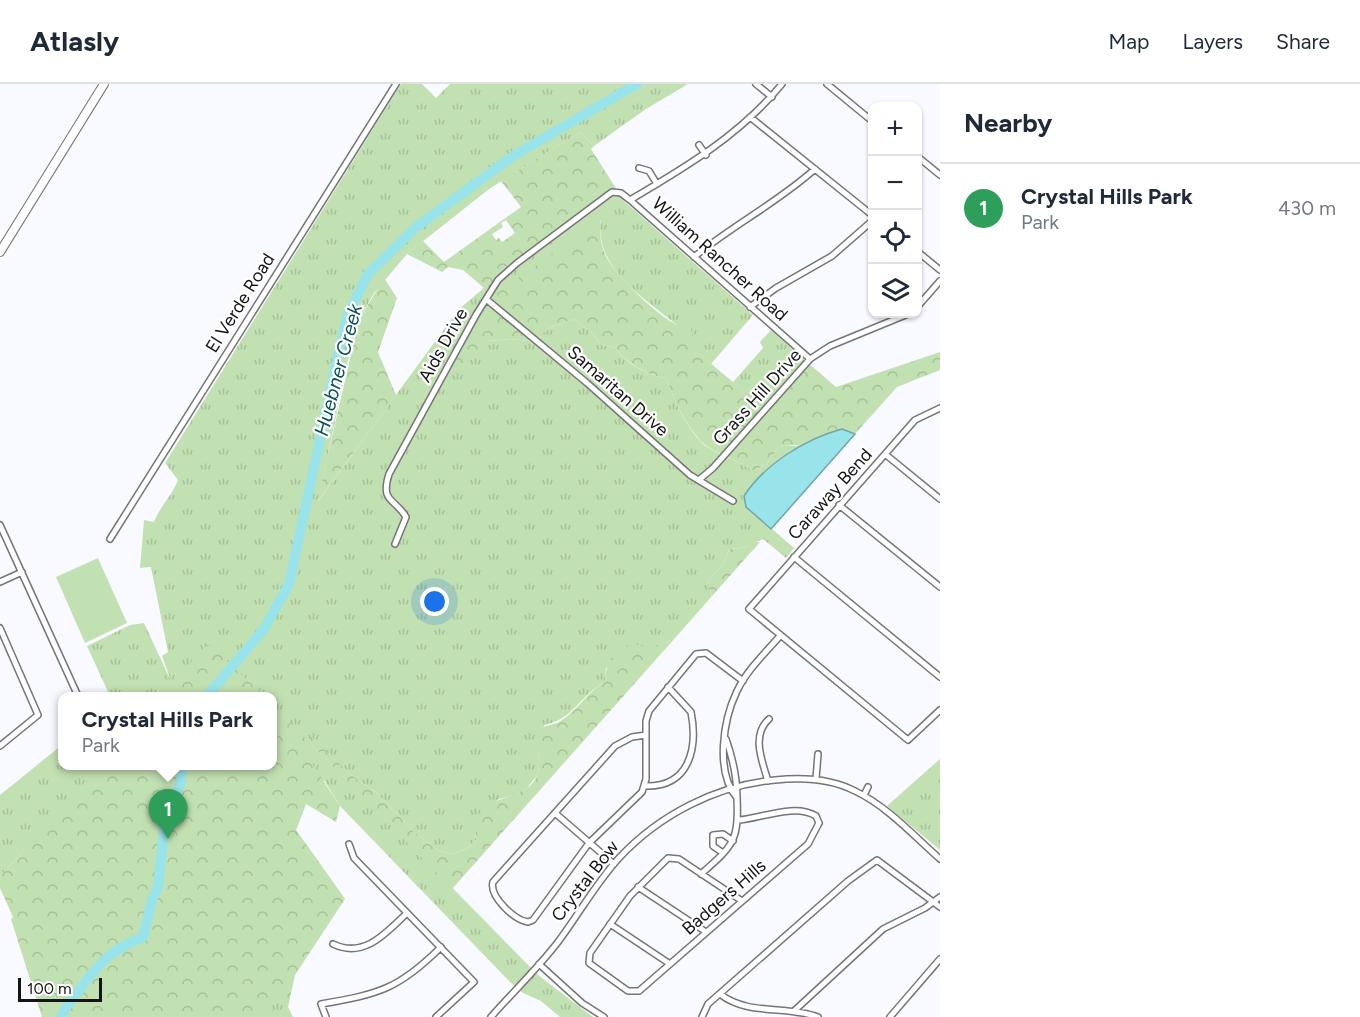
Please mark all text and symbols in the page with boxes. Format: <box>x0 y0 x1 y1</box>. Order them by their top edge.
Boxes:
text: Atlasly <box>30 24 119 58</box>
text: Map <box>1109 29 1149 54</box>
text: Layers <box>1182 29 1243 54</box>
text: Share <box>1276 29 1330 54</box>
map controls <box>868 102 922 318</box>
button: + <box>868 102 922 156</box>
text: Nearby <box>964 107 1052 139</box>
button: − <box>868 156 922 210</box>
text: Crystal Hills Park <box>1021 183 1193 210</box>
street label: William Rancher Road <box>648 192 792 326</box>
text: 1 <box>979 196 988 220</box>
text: 430 m <box>1278 196 1336 220</box>
button: locate <box>868 210 922 264</box>
text: Park <box>1021 210 1059 234</box>
street label: El Verde Road <box>201 249 279 357</box>
button: layers <box>868 264 922 318</box>
water label: Huebner Creek <box>309 300 367 439</box>
street label: Aids Drive <box>414 304 472 386</box>
street label: Samaritan Drive <box>563 341 673 441</box>
street label: Grass Hill Drive <box>708 344 806 450</box>
street label: Caraway Bend <box>783 444 877 544</box>
your location <box>420 587 449 616</box>
popup <box>58 692 277 770</box>
text: Crystal Hills Park <box>82 706 253 733</box>
text: Park <box>82 733 120 757</box>
pin: 1 <box>148 790 188 839</box>
street label: Crystal Bow <box>547 836 623 926</box>
street label: Badgers Hills <box>678 855 770 939</box>
scale bar <box>18 975 102 1002</box>
text: 100 m <box>27 979 72 998</box>

